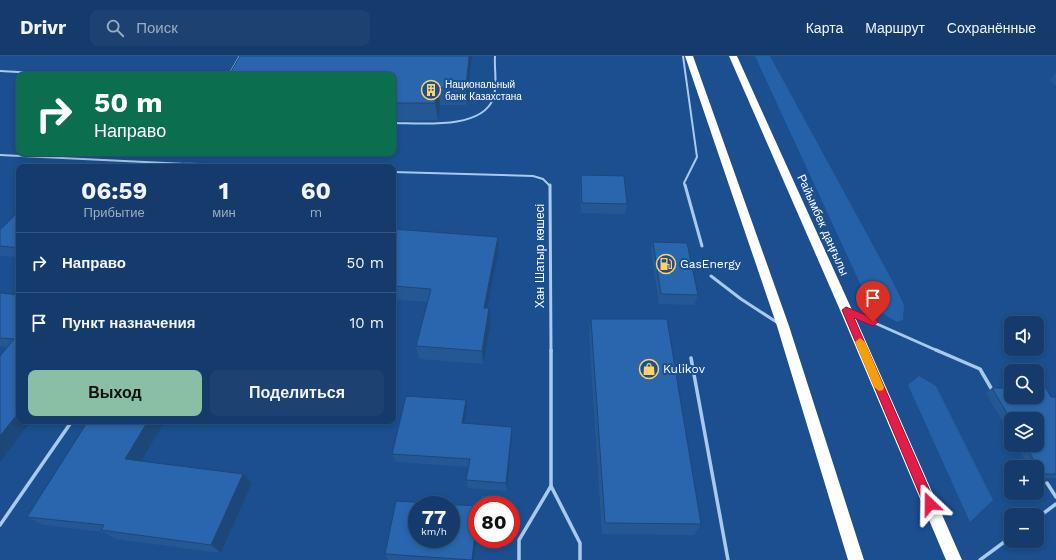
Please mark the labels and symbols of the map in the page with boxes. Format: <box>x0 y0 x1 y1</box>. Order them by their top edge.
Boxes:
building icon: Национальный банк Казахстана <box>420 79 442 101</box>
place label: Национальный банк Казахстана <box>445 79 522 102</box>
street label: Райымбек даңғылы <box>794 172 852 278</box>
street label: Хан Шатыр көшесі <box>533 204 547 308</box>
fuel station icon: GasEnergy <box>655 253 677 275</box>
place label: GasEnergy <box>680 257 742 271</box>
pin <box>856 281 890 322</box>
shop icon: Kulikov <box>638 358 660 380</box>
place label: Kulikov <box>663 362 706 376</box>
position arrow <box>909 483 951 525</box>
speed limit sign: 80 <box>468 496 520 548</box>

